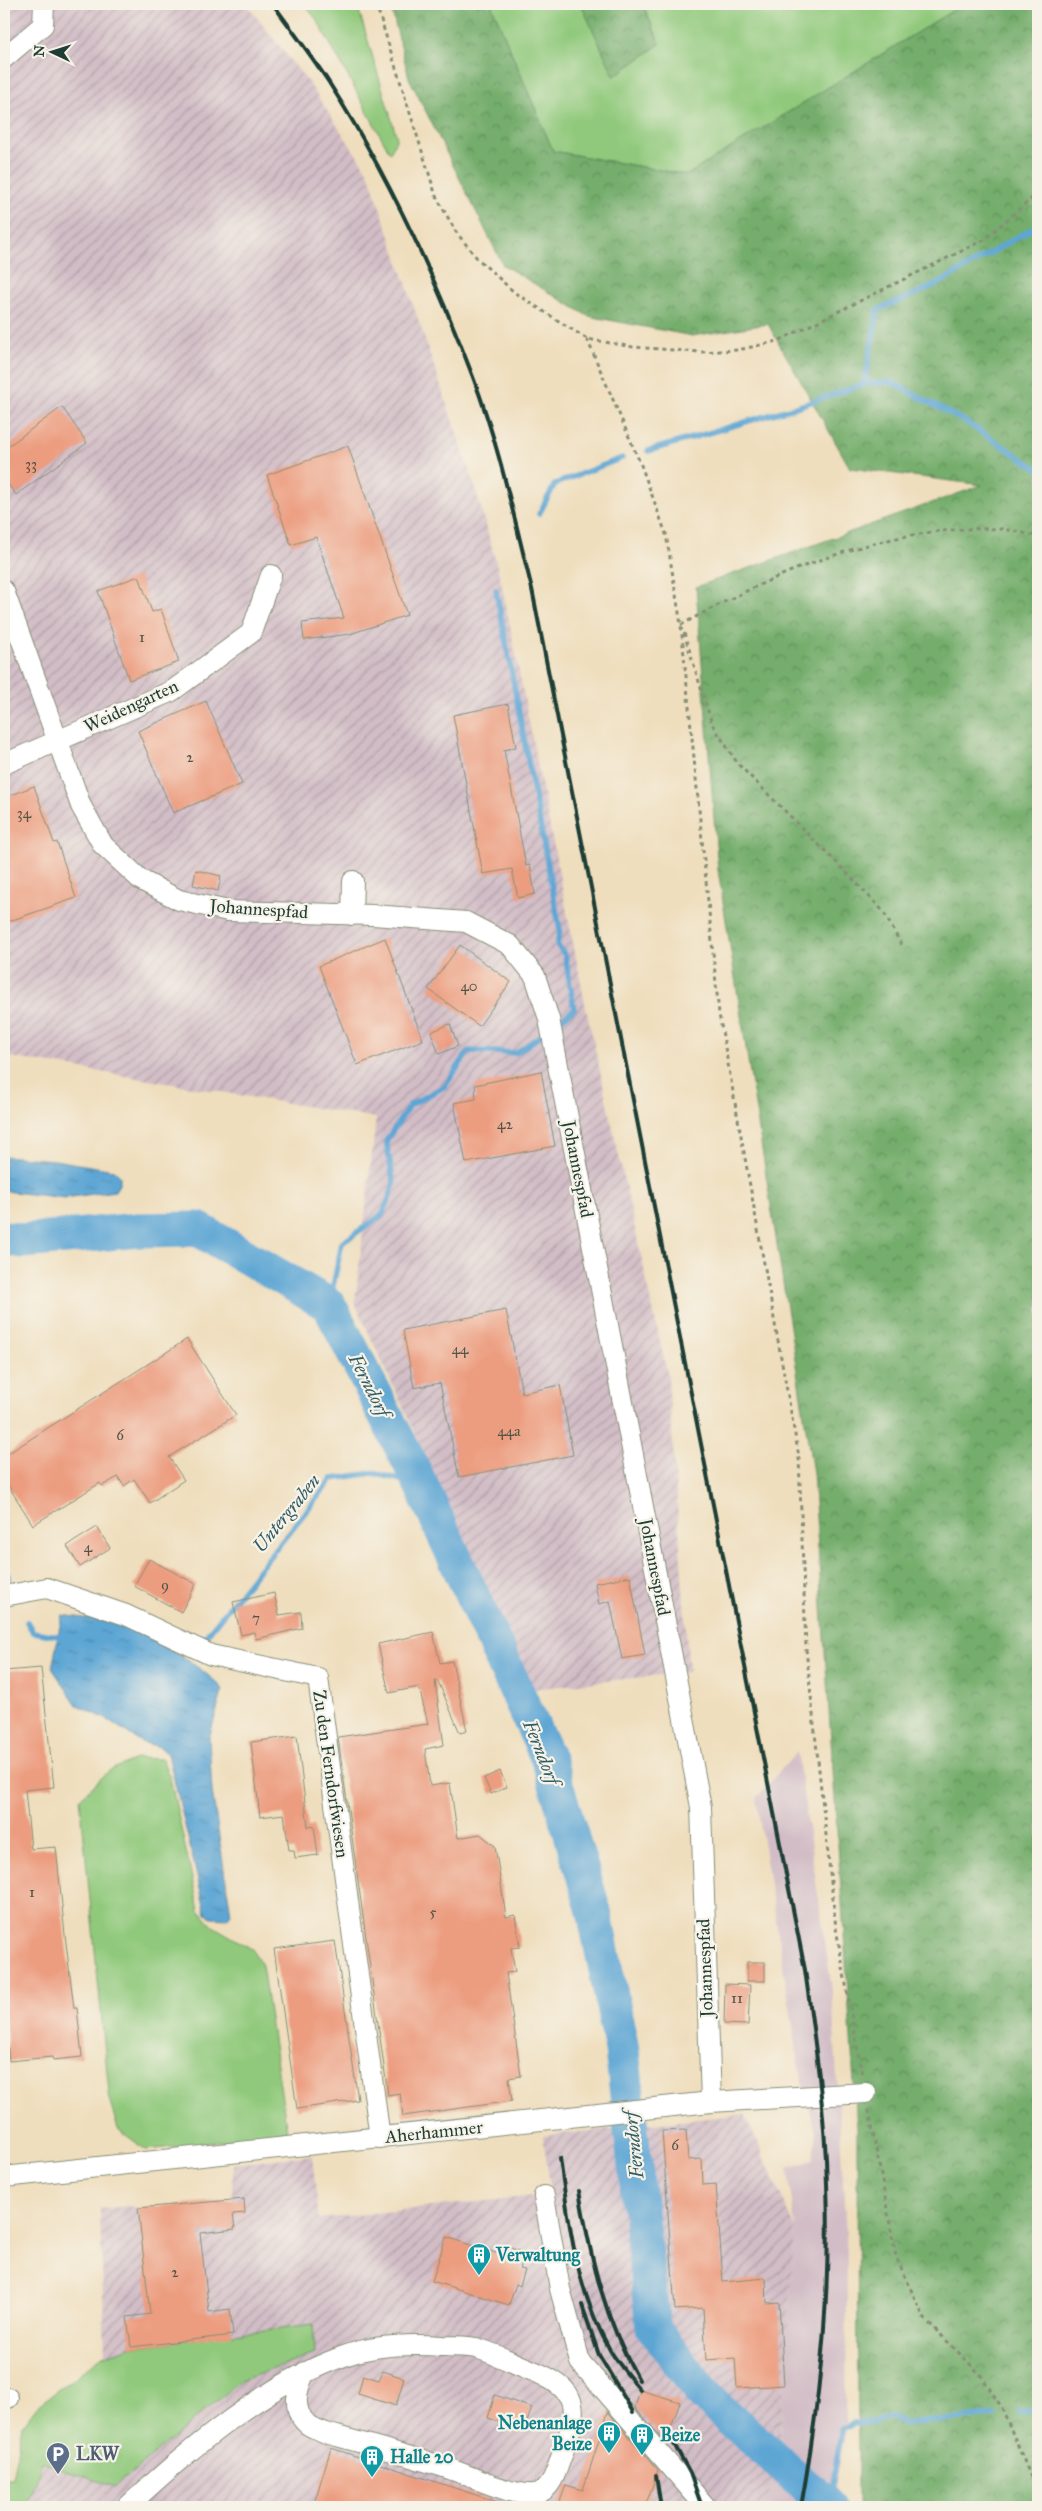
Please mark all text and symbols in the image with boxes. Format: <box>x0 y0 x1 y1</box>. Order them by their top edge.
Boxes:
north arrow <box>28 28 78 78</box>
text: N <box>31 44 48 58</box>
house number: 33 <box>25 455 37 473</box>
house number: 1 <box>139 628 145 646</box>
street label: Weidengarten <box>80 675 182 738</box>
house number: 2 <box>186 748 194 766</box>
house number: 34 <box>17 804 32 822</box>
street label: Johannespfad <box>207 894 309 924</box>
house number: 40 <box>460 977 478 995</box>
house number: 42 <box>497 1115 513 1133</box>
street label: Johannespfad <box>556 1116 598 1220</box>
house number: 44 <box>452 1340 469 1358</box>
water label: Ferndorf <box>343 1349 397 1425</box>
house number: 44a <box>497 1422 521 1440</box>
house number: 6 <box>116 1426 125 1444</box>
water label: Untergraben <box>248 1469 325 1557</box>
street label: Johannespfad <box>633 1514 675 1618</box>
house number: 4 <box>84 1538 93 1556</box>
house number: 9 <box>161 1576 169 1594</box>
house number: 7 <box>252 1609 260 1627</box>
street label: Zu den Ferndorfwiesen <box>308 1689 354 1860</box>
water label: Ferndorf <box>518 1715 567 1792</box>
house number: 1 <box>29 1883 35 1901</box>
house number: 5 <box>430 1903 437 1921</box>
street label: Johannespfad <box>692 1918 719 2020</box>
house number: 11 <box>731 1989 743 2007</box>
water label: Ferndorf <box>618 2105 649 2181</box>
street label: Aherhammer <box>383 2116 484 2148</box>
house number: 6 <box>671 2136 680 2154</box>
building icon: Verwaltung <box>466 2242 492 2276</box>
place label: Verwaltung <box>495 2244 580 2267</box>
house number: 2 <box>171 2263 179 2281</box>
place label: Nebenanlage Beize <box>498 2412 592 2455</box>
building icon: Nebenanlage Beize <box>596 2420 622 2454</box>
building icon: Beize <box>629 2422 655 2456</box>
place label: Beize <box>660 2424 701 2446</box>
parking icon: LKW <box>45 2441 71 2475</box>
place label: LKW <box>76 2443 120 2465</box>
building icon: Halle 20 <box>359 2444 385 2478</box>
place label: Halle 20 <box>390 2446 454 2468</box>

